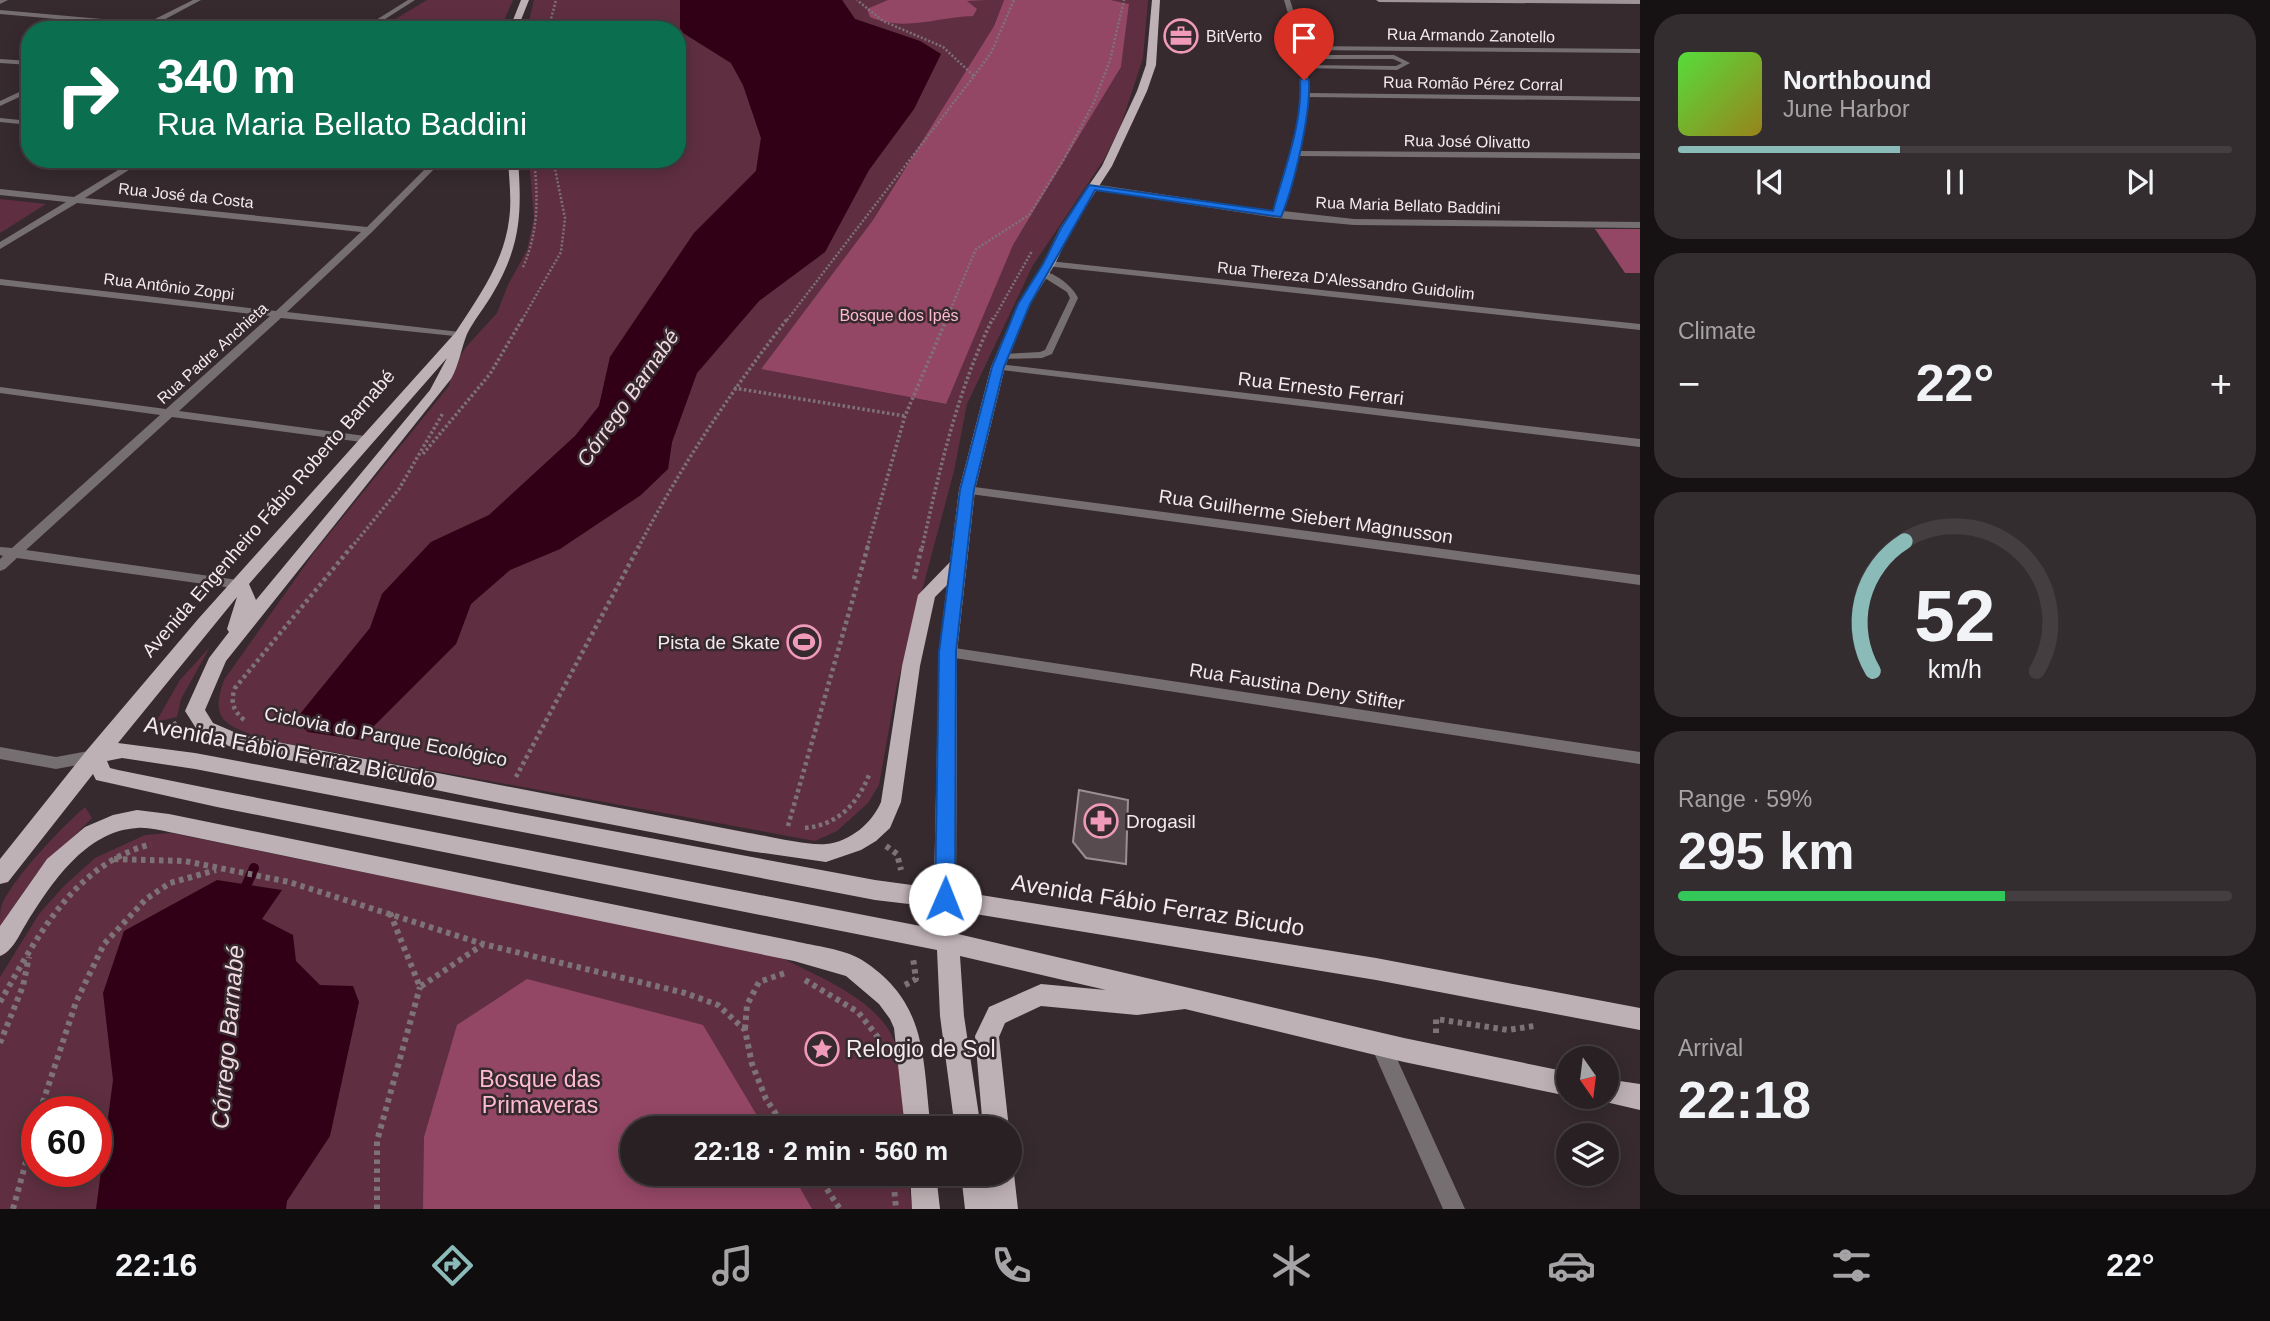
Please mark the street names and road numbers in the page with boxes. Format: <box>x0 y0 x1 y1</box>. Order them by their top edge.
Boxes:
street label: Rua Armando Zanotello <box>1387 26 1555 45</box>
street label: Rua Romão Pérez Corral <box>1383 73 1563 94</box>
street label: Rua José Olivatto <box>1404 132 1530 151</box>
street label: Rua José da Costa <box>117 180 255 211</box>
street label: Rua Maria Bellato Baddini <box>1315 194 1501 217</box>
street label: Rua Thereza D'Alessandro Guidolim <box>1216 259 1476 302</box>
street label: Rua Antônio Zoppi <box>103 270 235 303</box>
street label: Rua Padre Anchieta <box>154 299 271 407</box>
street label: Avenida Engenheiro Fábio Roberto Barnabé <box>138 365 399 661</box>
street label: Rua Ernesto Ferrari <box>1237 368 1405 409</box>
street label: Rua Guilherme Siebert Magnusson <box>1158 485 1454 548</box>
street label: Rua Faustina Deny Stifter <box>1188 659 1407 714</box>
street label: Ciclovia do Parque Ecológico <box>263 703 509 770</box>
street label: Avenida Fábio Ferraz Bicudo <box>142 711 438 793</box>
street label: Avenida Fábio Ferraz Bicudo <box>1010 869 1306 941</box>

